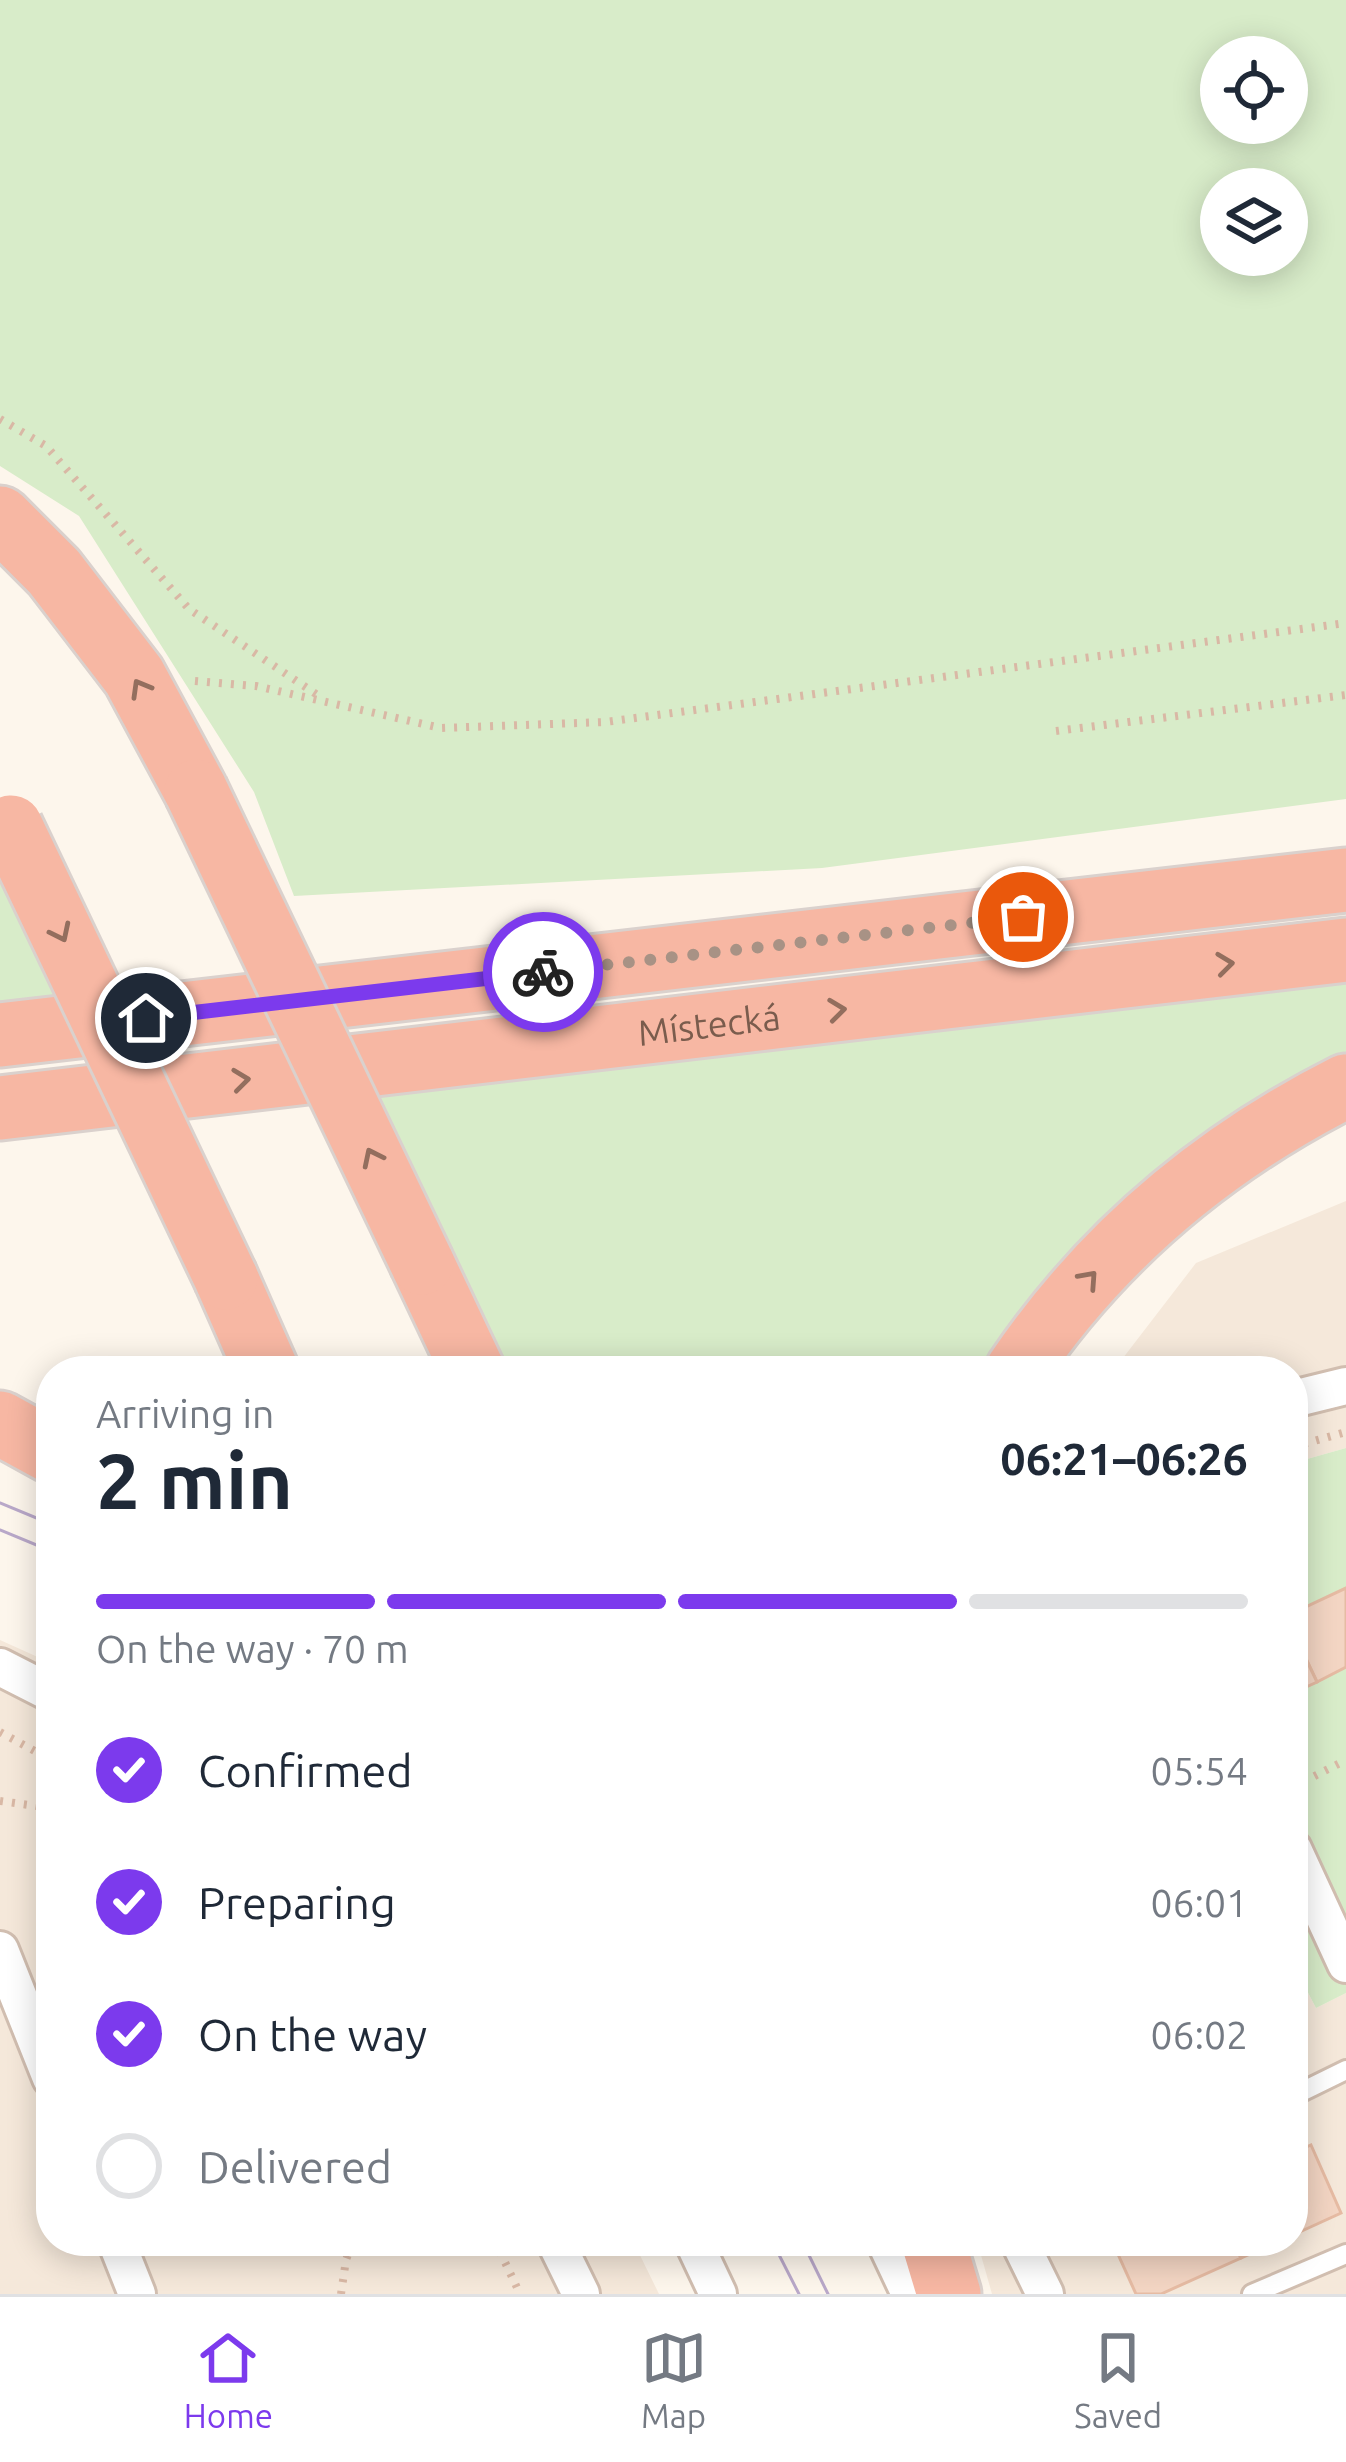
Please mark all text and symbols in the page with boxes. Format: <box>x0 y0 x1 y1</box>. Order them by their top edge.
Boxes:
map controls <box>1200 36 1308 276</box>
button: locate <box>1200 36 1308 144</box>
button: layers <box>1200 168 1308 276</box>
one-way arrow <box>132 680 155 701</box>
pin <box>972 866 1074 968</box>
icon: bag <box>990 884 1056 950</box>
courier <box>483 912 603 1032</box>
one-way arrow <box>47 921 70 942</box>
icon: bike <box>510 939 576 1005</box>
one-way arrow <box>1215 952 1234 978</box>
pin <box>95 967 197 1069</box>
icon: home <box>113 985 179 1051</box>
street label: Místecká <box>636 996 782 1053</box>
one-way arrow <box>827 997 847 1023</box>
one-way arrow <box>231 1067 251 1093</box>
one-way arrow <box>363 1148 386 1169</box>
one-way arrow <box>1075 1272 1096 1293</box>
text: Arriving in <box>96 1392 274 1435</box>
text: 06:21–06:26 <box>1000 1433 1248 1484</box>
text: 2 min <box>96 1436 293 1524</box>
text: On the way · 70 m <box>96 1627 409 1670</box>
icon: check <box>96 1737 162 1803</box>
text: Confirmed <box>198 1745 413 1796</box>
text: 05:54 <box>1150 1749 1248 1792</box>
icon: check <box>96 1869 162 1935</box>
text: Preparing <box>198 1877 396 1928</box>
text: 06:01 <box>1150 1881 1248 1924</box>
icon: check <box>96 2001 162 2067</box>
text: On the way <box>198 2009 427 2060</box>
text: 06:02 <box>1150 2013 1248 2056</box>
text: Delivered <box>198 2141 392 2192</box>
tab: Home <box>184 2325 273 2434</box>
tab: Map <box>641 2325 707 2434</box>
tab: Saved <box>1074 2325 1162 2434</box>

